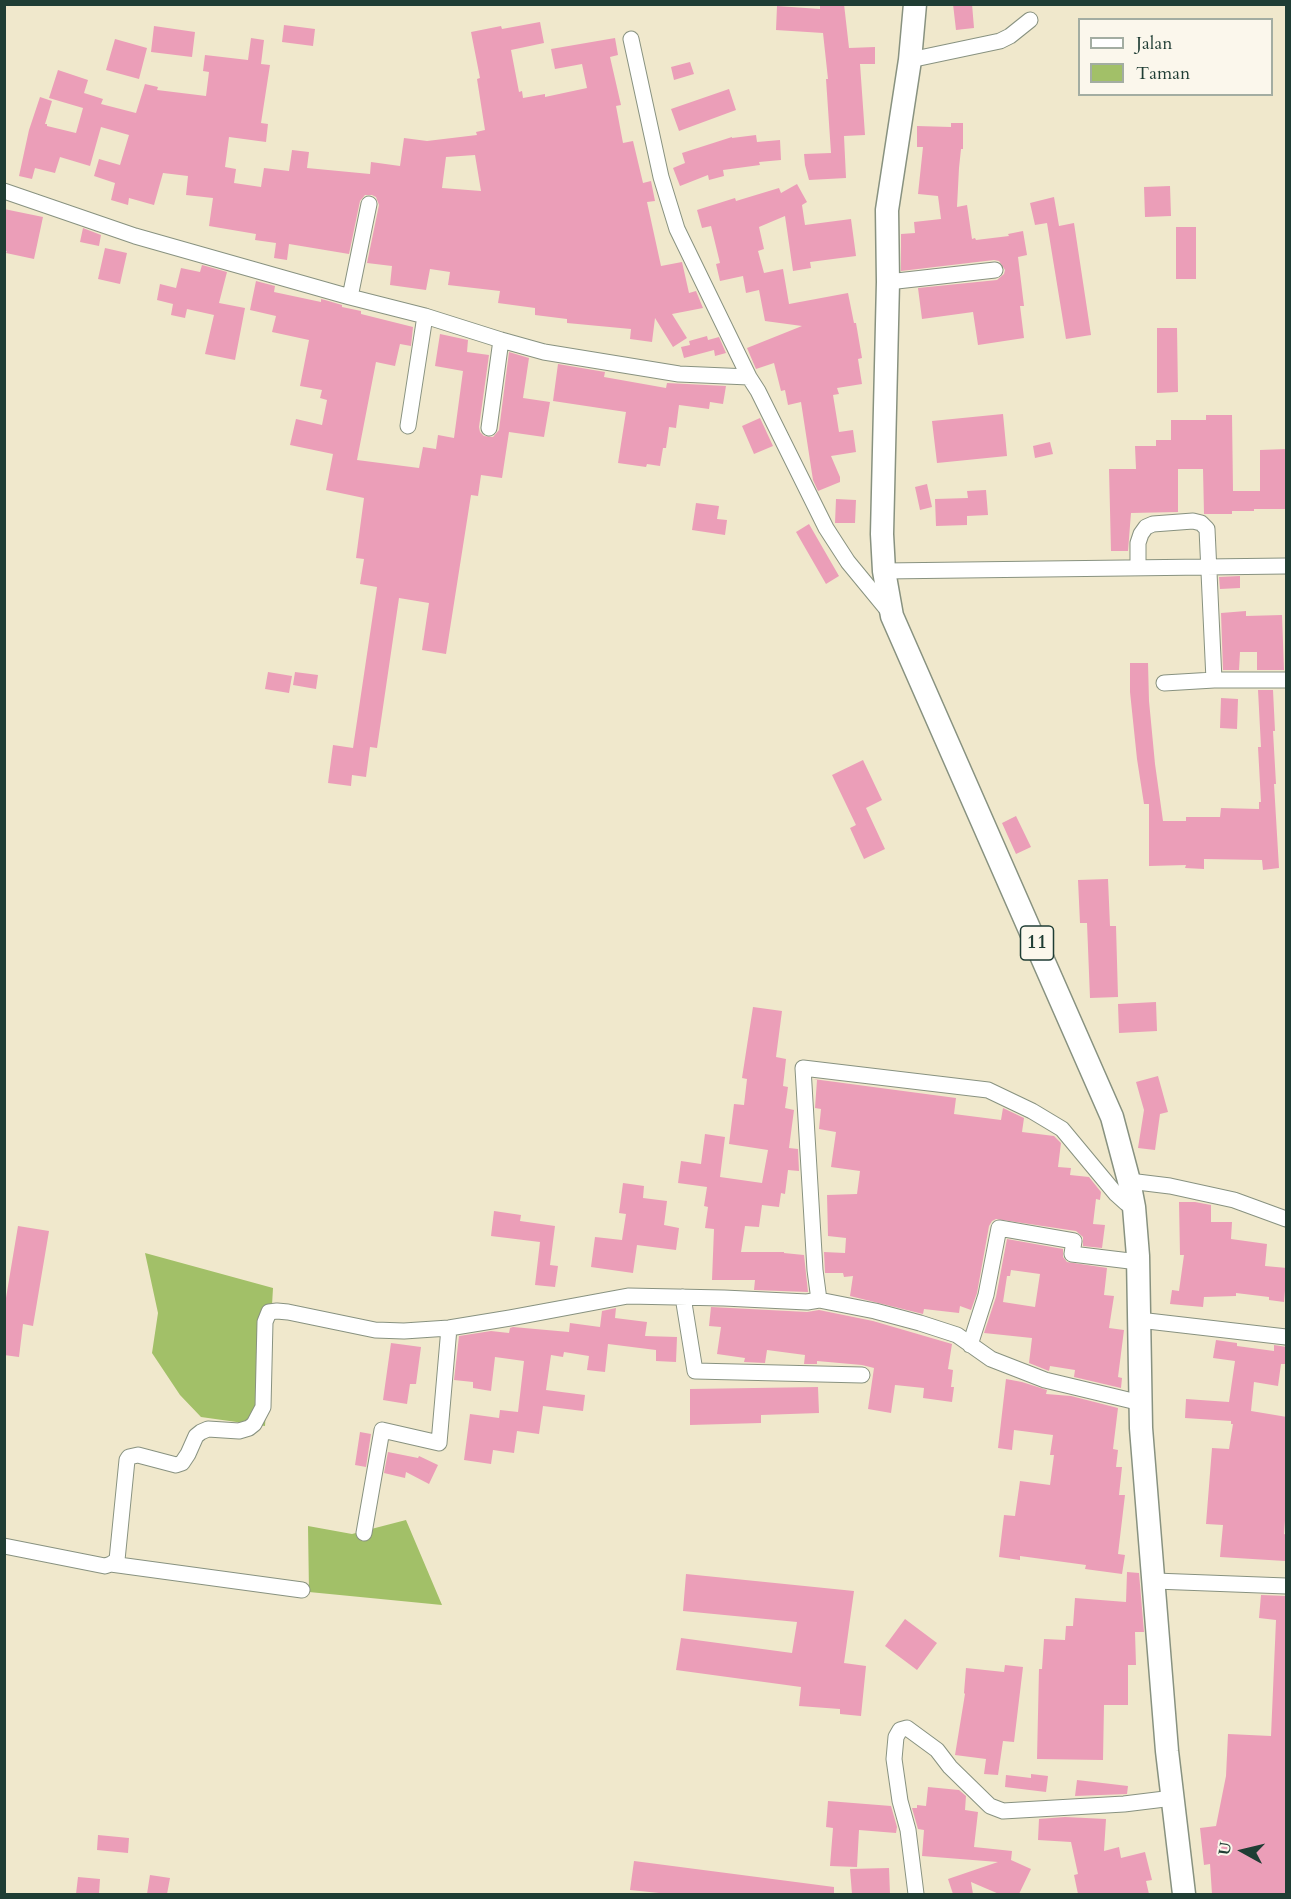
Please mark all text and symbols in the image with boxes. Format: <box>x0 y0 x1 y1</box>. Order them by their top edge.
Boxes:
legend <box>1078 18 1273 96</box>
text: Jalan <box>1136 31 1172 56</box>
text: Taman <box>1136 61 1190 86</box>
road number: 11 <box>1020 926 1054 960</box>
north arrow <box>1213 1821 1273 1881</box>
text: U <box>1213 1840 1237 1856</box>

